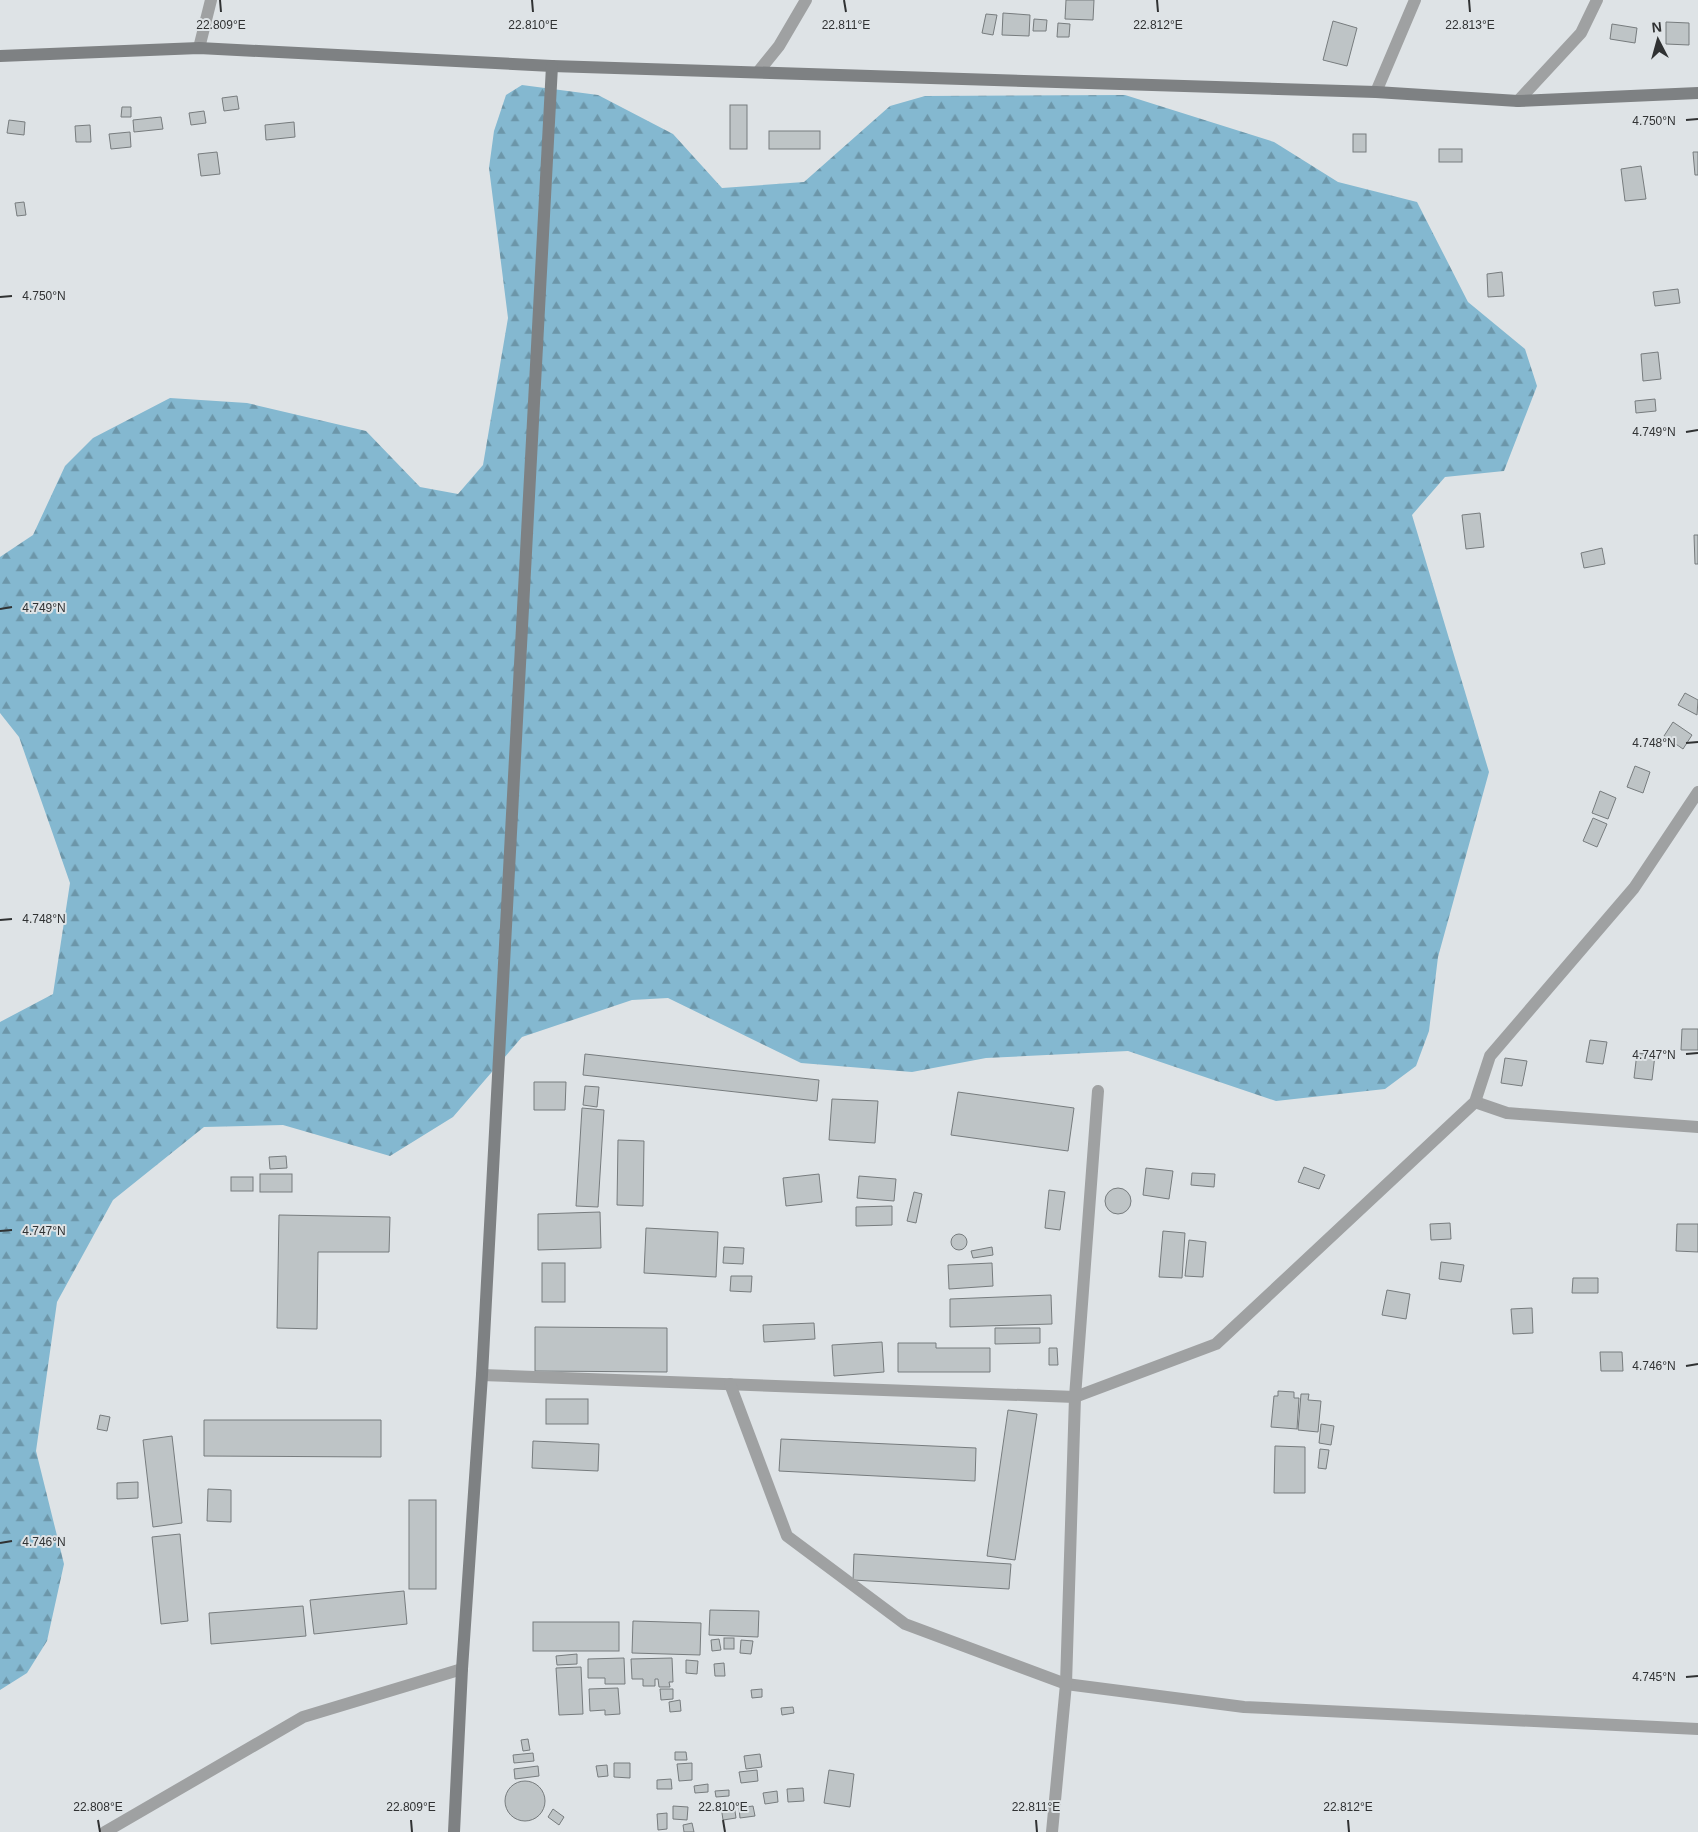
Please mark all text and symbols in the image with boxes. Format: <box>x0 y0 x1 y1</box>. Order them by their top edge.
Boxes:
north arrow <box>1633 15 1683 65</box>
text: 22.809°E <box>196 18 246 32</box>
text: 22.810°E <box>508 18 558 32</box>
text: 22.811°E <box>822 18 870 32</box>
text: 22.812°E <box>1133 18 1183 32</box>
text: 22.813°E <box>1445 18 1495 32</box>
text: N <box>1651 19 1663 36</box>
text: 4.750°N <box>1632 114 1676 128</box>
text: 4.750°N <box>22 289 66 303</box>
text: 4.749°N <box>1632 425 1676 439</box>
text: 4.749°N <box>22 601 66 615</box>
text: 4.748°N <box>1632 736 1676 750</box>
text: 4.748°N <box>22 912 66 926</box>
text: 4.747°N <box>1632 1048 1676 1062</box>
text: 4.747°N <box>22 1224 66 1238</box>
text: 4.746°N <box>1632 1359 1676 1373</box>
text: 4.746°N <box>22 1535 66 1549</box>
text: 4.745°N <box>1632 1670 1676 1684</box>
text: 22.808°E <box>73 1800 123 1814</box>
text: 22.809°E <box>386 1800 436 1814</box>
text: 22.810°E <box>698 1800 748 1814</box>
text: 22.811°E <box>1012 1800 1060 1814</box>
text: 22.812°E <box>1323 1800 1373 1814</box>

